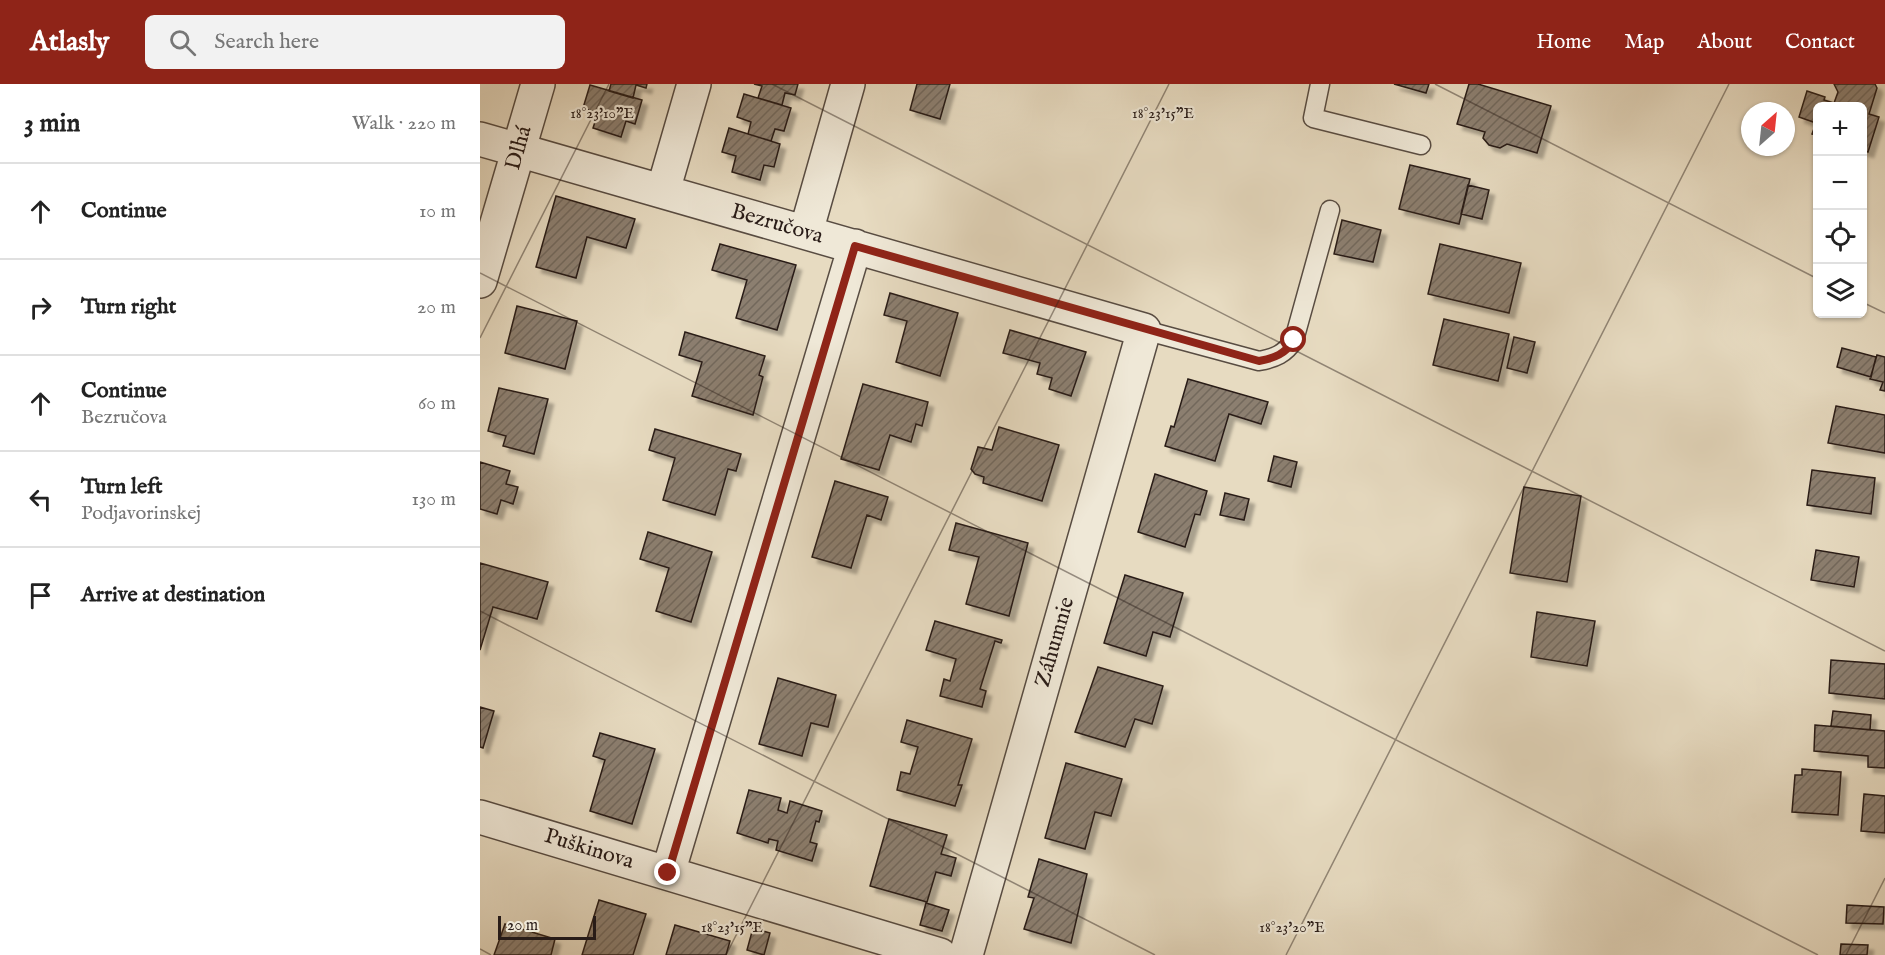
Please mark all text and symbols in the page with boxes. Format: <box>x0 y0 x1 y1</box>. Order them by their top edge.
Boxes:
search box <box>145 15 565 69</box>
text: Atlasly <box>30 25 109 60</box>
icon: search <box>166 26 199 59</box>
text: Search here <box>214 28 319 56</box>
text: Home <box>1536 29 1591 56</box>
text: Map <box>1624 29 1664 56</box>
text: About <box>1697 29 1752 56</box>
text: Contact <box>1785 29 1855 56</box>
north arrow <box>1741 102 1795 156</box>
map controls <box>1813 102 1867 318</box>
button: + <box>1813 102 1867 156</box>
text: 18°23'10"E <box>570 104 634 123</box>
text: 18°23'15"E <box>1132 104 1194 123</box>
text: 3 min <box>24 107 80 140</box>
text: Walk · 220 m <box>352 111 456 136</box>
street label: Dlhá <box>499 122 539 173</box>
button: − <box>1813 156 1867 210</box>
icon: ahead <box>24 195 57 228</box>
text: Continue <box>81 197 167 225</box>
street label: Bezručova <box>728 198 827 251</box>
text: 10 m <box>419 199 456 224</box>
button: locate <box>1813 210 1867 264</box>
button: layers <box>1813 264 1867 318</box>
icon: right <box>24 291 57 324</box>
text: Turn right <box>81 293 176 321</box>
text: 20 m <box>417 295 456 320</box>
route start <box>1280 326 1306 352</box>
text: Continue <box>81 377 167 405</box>
icon: ahead <box>24 387 57 420</box>
text: 60 m <box>418 391 456 416</box>
text: Bezručova <box>81 405 167 430</box>
text: Turn left <box>81 473 163 501</box>
icon: left <box>24 483 57 516</box>
text: 130 m <box>411 487 456 512</box>
text: Podjavorinskej <box>81 501 201 526</box>
icon: arrive <box>24 579 57 612</box>
text: Arrive at destination <box>81 581 265 609</box>
street label: Záhumnie <box>1029 594 1081 690</box>
street label: Puškinova <box>541 822 638 876</box>
route end <box>654 859 680 885</box>
scale bar <box>498 913 596 940</box>
text: 20 m <box>507 916 538 936</box>
text: 18°23'15"E <box>701 918 763 937</box>
text: 18°23'20"E <box>1259 918 1325 937</box>

